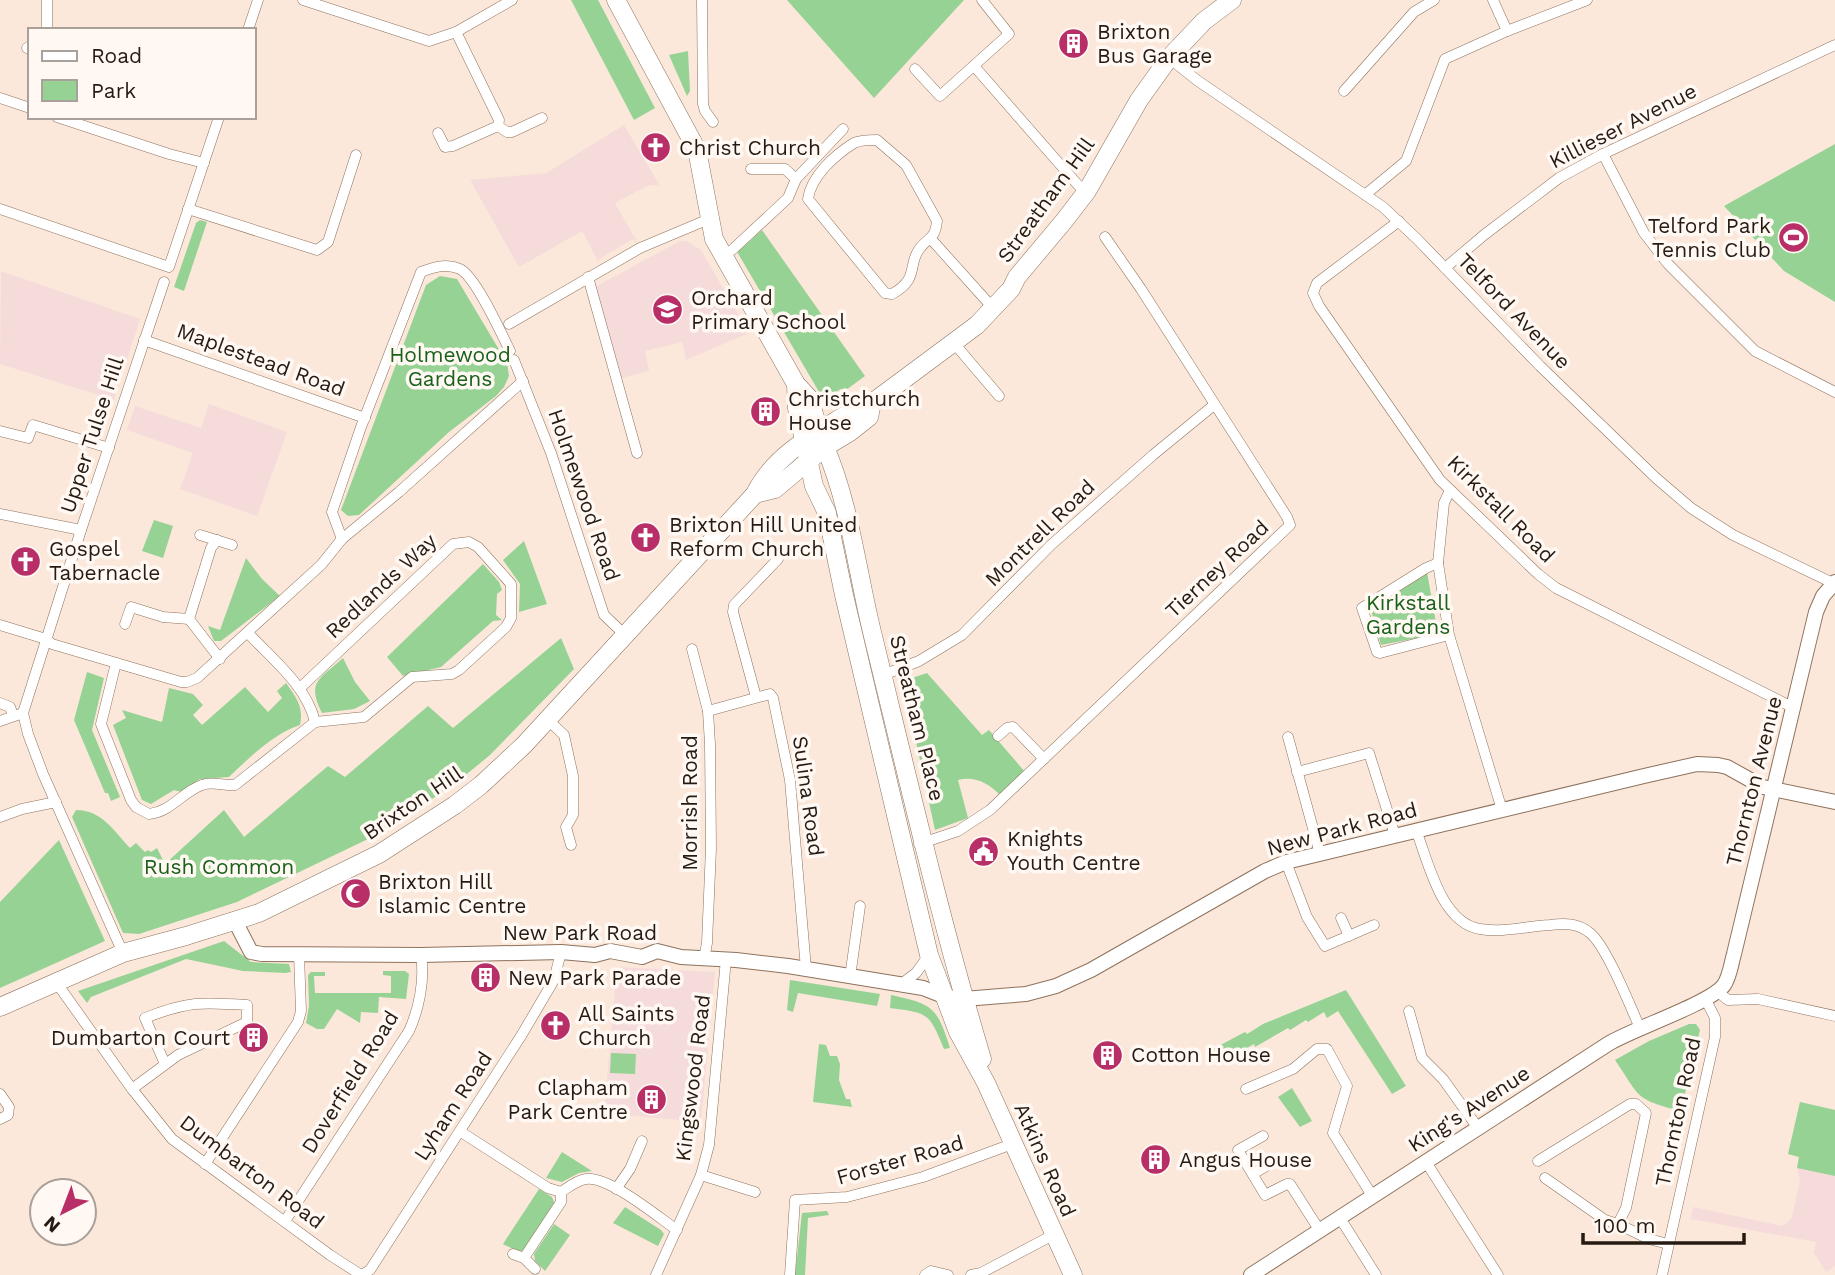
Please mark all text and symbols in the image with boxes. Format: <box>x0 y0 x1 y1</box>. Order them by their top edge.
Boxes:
place label: Brixton Bus Garage <box>1097 19 1212 68</box>
building icon: Brixton Bus Garage <box>1057 27 1091 61</box>
legend <box>28 28 256 119</box>
text: Road <box>91 43 142 68</box>
text: Park <box>91 78 136 103</box>
street label: Killieser Avenue <box>1545 78 1701 173</box>
church icon: Christ Church <box>639 131 673 165</box>
street label: Streatham Hill <box>992 132 1100 267</box>
place label: Christ Church <box>679 135 821 160</box>
place label: Telford Park Tennis Club <box>1648 213 1771 262</box>
sports icon: Telford Park Tennis Club <box>1777 221 1811 255</box>
street label: Telford Avenue <box>1453 247 1576 374</box>
place label: Orchard Primary School <box>691 285 846 334</box>
school or university icon: Orchard Primary School <box>651 293 685 327</box>
street label: Maplestead Road <box>174 318 349 402</box>
park label: Holmewood Gardens <box>389 342 511 391</box>
street label: Upper Tulse Hill <box>54 353 129 516</box>
place label: Christchurch House <box>788 386 920 435</box>
building icon: Christchurch House <box>748 394 782 428</box>
street label: Holmewood Road <box>543 406 626 584</box>
street label: Kirkstall Road <box>1442 450 1560 568</box>
street label: Montrell Road <box>980 474 1100 591</box>
place label: Brixton Hill United Reform Church <box>669 512 857 561</box>
street label: Tierney Road <box>1160 514 1273 623</box>
church icon: Brixton Hill United Reform Church <box>629 520 663 554</box>
street label: Redlands Way <box>320 528 441 643</box>
place label: Gospel Tabernacle <box>49 536 161 585</box>
church icon: Gospel Tabernacle <box>9 544 43 578</box>
park label: Kirkstall Gardens <box>1366 590 1451 639</box>
street label: Streatham Place <box>885 632 950 803</box>
street label: Thornton Avenue <box>1720 693 1787 868</box>
street label: Sulina Road <box>788 734 829 858</box>
street label: Morrish Road <box>677 735 702 871</box>
street label: Brixton Hill <box>358 760 468 845</box>
street label: New Park Road <box>1264 796 1420 861</box>
place label: Knights Youth Centre <box>1007 826 1141 875</box>
public building icon: Knights Youth Centre <box>967 834 1001 868</box>
park label: Rush Common <box>144 854 294 879</box>
place label: Brixton Hill Islamic Centre <box>378 869 526 918</box>
mosque icon: Brixton Hill Islamic Centre <box>338 877 372 911</box>
street label: New Park Road <box>503 920 657 945</box>
building icon: New Park Parade <box>468 961 502 995</box>
place label: New Park Parade <box>508 965 681 990</box>
street label: Kingswood Road <box>670 993 715 1163</box>
place label: All Saints Church <box>578 1001 675 1050</box>
street label: Doverfield Road <box>296 1006 403 1158</box>
church icon: All Saints Church <box>538 1009 572 1043</box>
building icon: Dumbarton Court <box>236 1021 270 1055</box>
place label: Dumbarton Court <box>51 1025 230 1050</box>
street label: Thornton Road <box>1649 1035 1706 1189</box>
building icon: Cotton House <box>1091 1038 1125 1072</box>
place label: Cotton House <box>1131 1042 1271 1067</box>
street label: Lyham Road <box>408 1047 497 1165</box>
street label: King's Avenue <box>1403 1060 1534 1157</box>
place label: Clapham Park Centre <box>508 1075 628 1124</box>
building icon: Clapham Park Centre <box>634 1083 668 1117</box>
street label: Atkins Road <box>1009 1099 1082 1221</box>
street label: Dumbarton Road <box>175 1109 329 1234</box>
street label: Forster Road <box>834 1129 966 1190</box>
building icon: Angus House <box>1139 1143 1173 1177</box>
place label: Angus House <box>1179 1147 1312 1172</box>
north arrow <box>28 1177 98 1247</box>
scale bar <box>1583 1202 1744 1246</box>
text: N <box>39 1211 65 1238</box>
text: 100 m <box>1594 1213 1656 1238</box>

